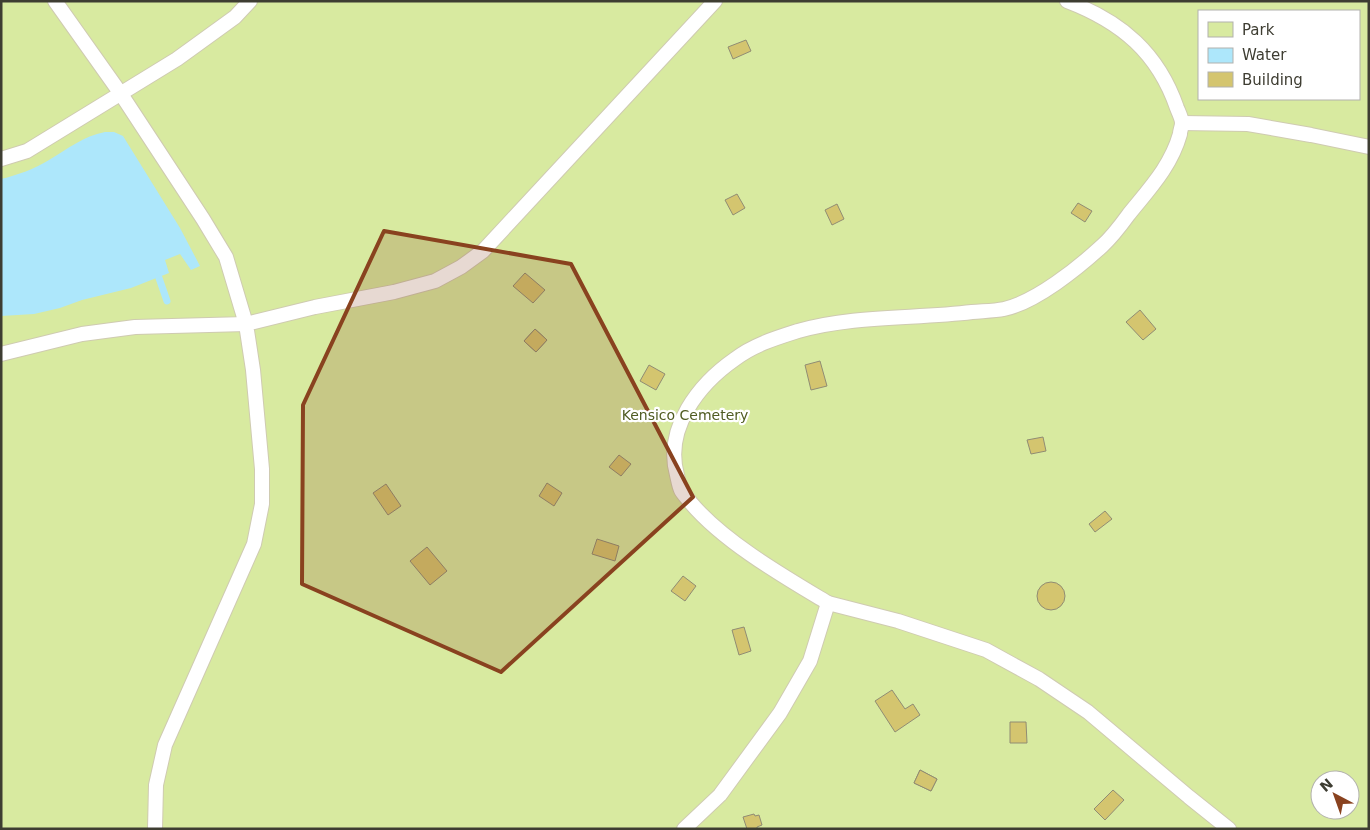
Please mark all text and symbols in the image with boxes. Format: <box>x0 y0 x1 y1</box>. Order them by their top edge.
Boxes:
legend <box>1198 10 1360 100</box>
text: Park <box>1242 21 1275 39</box>
text: Water <box>1242 46 1287 64</box>
text: Building <box>1242 71 1303 89</box>
park label: Kensico Cemetery <box>622 407 748 423</box>
north arrow <box>1310 770 1360 820</box>
text: N <box>1317 775 1336 795</box>

